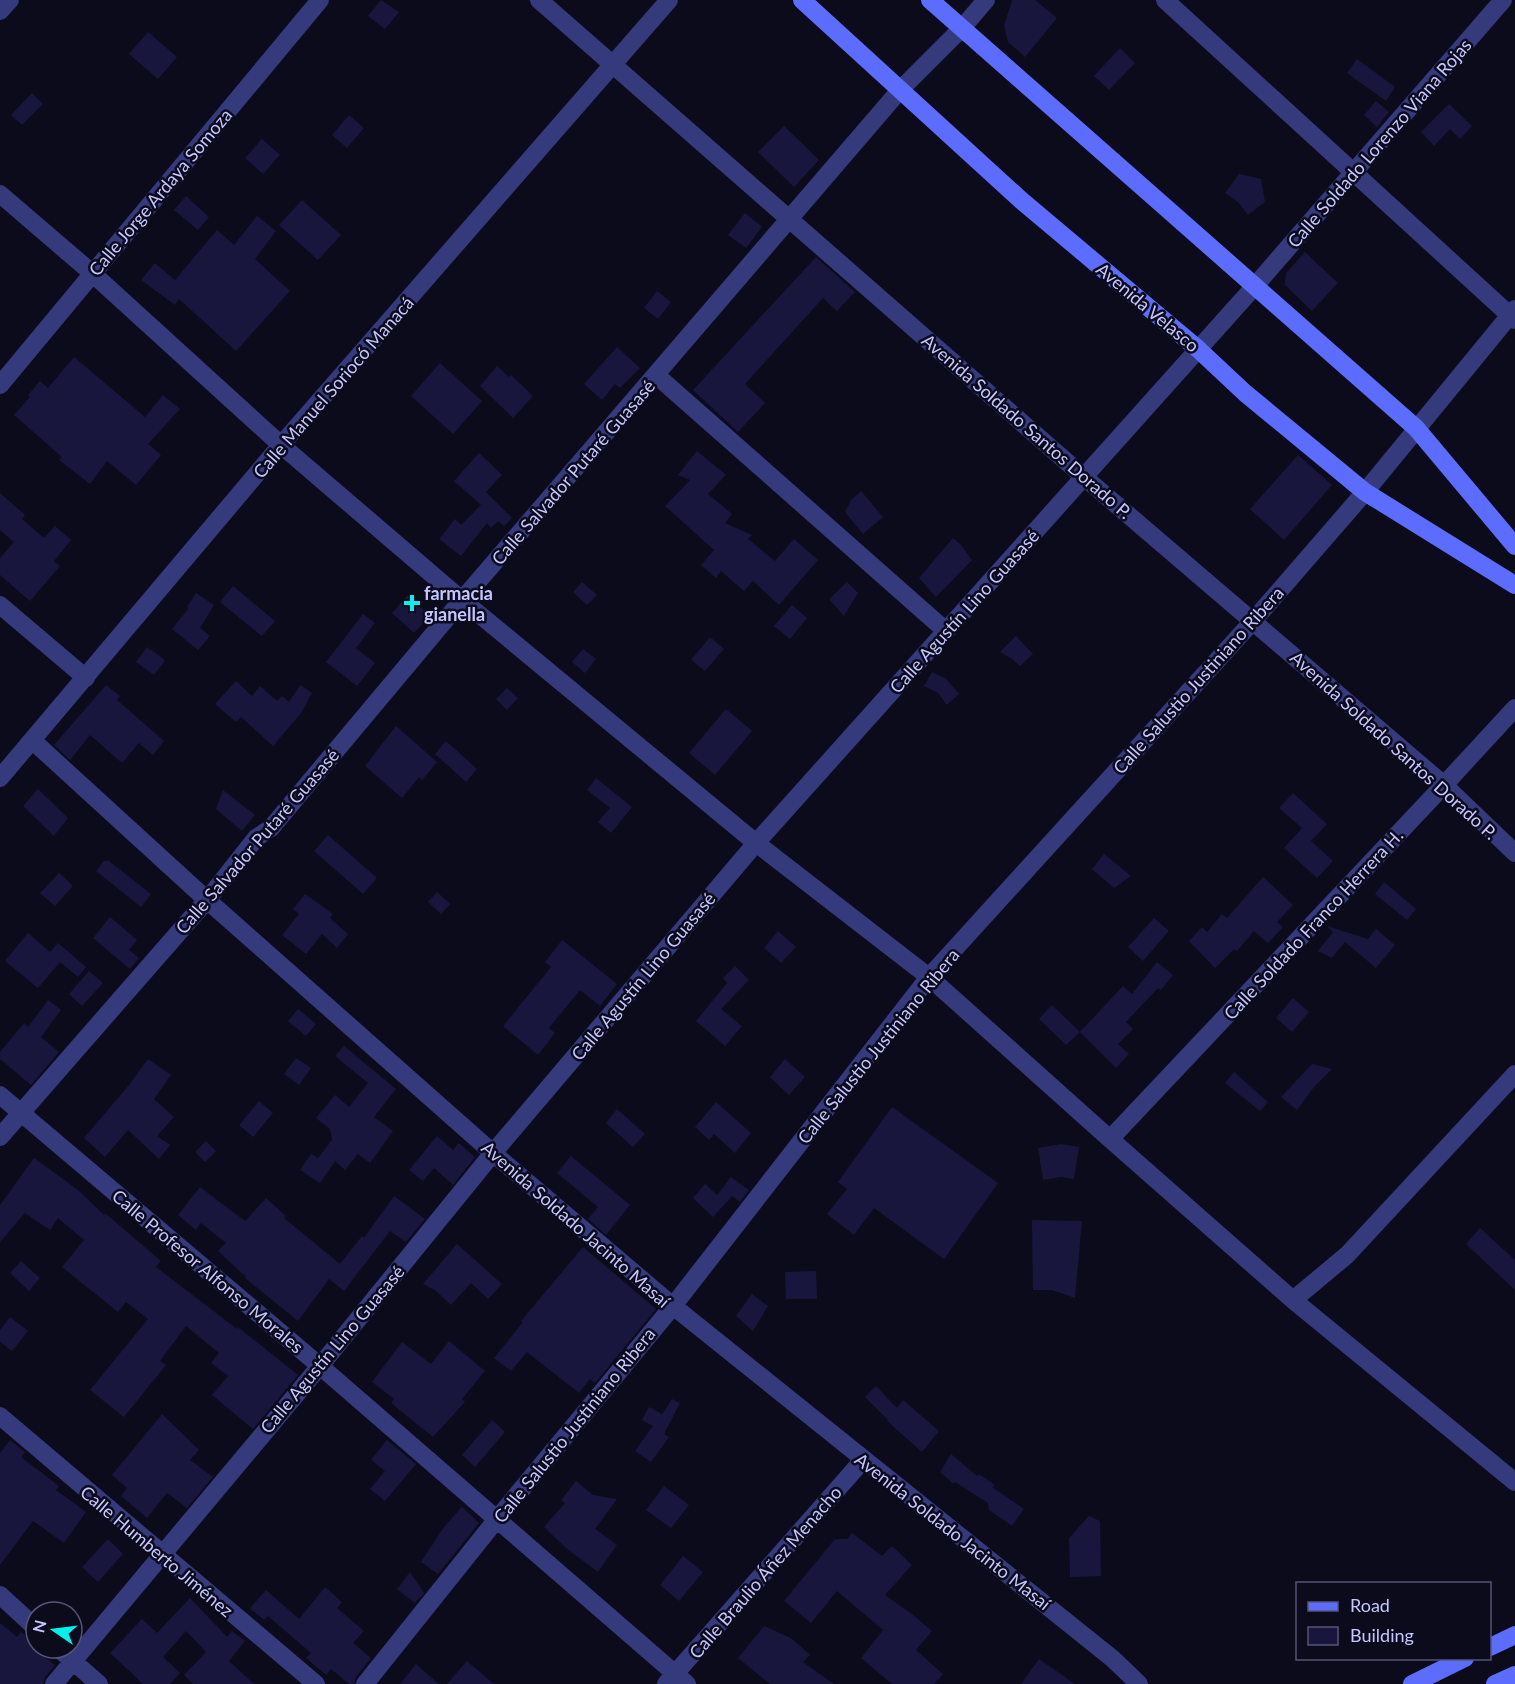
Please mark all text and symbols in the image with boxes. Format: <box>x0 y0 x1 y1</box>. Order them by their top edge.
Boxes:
street label: Calle Soldado Lorenzo Viana Rojas <box>1282 34 1476 252</box>
street label: Calle Jorge Ardaya Somoza <box>84 104 236 280</box>
street label: Avenida Velasco <box>1092 258 1204 356</box>
street label: Calle Manuel Soriocó Manacá <box>248 292 418 482</box>
street label: Avenida Soldado Santos Dorado P. <box>918 329 1136 523</box>
street label: Calle Salvador Putaré Guasasé <box>487 375 659 569</box>
street label: Calle Agustín Lino Guasasé <box>885 525 1043 697</box>
place label: farmacia gianella <box>424 582 493 625</box>
street label: Calle Salustio Justiniano Ribera <box>1108 582 1288 778</box>
marker: farmacia gianella <box>405 596 419 610</box>
street label: Avenida Soldado Santos Dorado P. <box>1286 646 1502 844</box>
street label: Calle Salvador Putaré Guasasé <box>171 744 343 938</box>
street label: Calle Soldado Franco Herrera H. <box>1219 824 1407 1024</box>
street label: Calle Agustín Lino Guasasé <box>566 888 720 1064</box>
street label: Calle Salustio Justiniano Ribera <box>793 944 963 1148</box>
street label: Avenida Soldado Jacinto Masaí <box>477 1136 675 1312</box>
street label: Calle Profesor Alfonso Morales <box>108 1184 308 1358</box>
street label: Calle Agustín Lino Guasasé <box>255 1261 409 1437</box>
street label: Calle Salustio Justiniano Ribera <box>489 1323 659 1527</box>
street label: Avenida Soldado Jacinto Masaí <box>851 1448 1056 1615</box>
street label: Calle Humberto Jiménez <box>76 1481 238 1621</box>
street label: Calle Braulio Áñez Menacho <box>684 1481 846 1663</box>
legend <box>1296 1582 1491 1660</box>
text: Road <box>1350 1594 1390 1616</box>
north arrow <box>24 1600 84 1660</box>
text: N <box>28 1618 50 1635</box>
text: Building <box>1350 1624 1414 1646</box>

